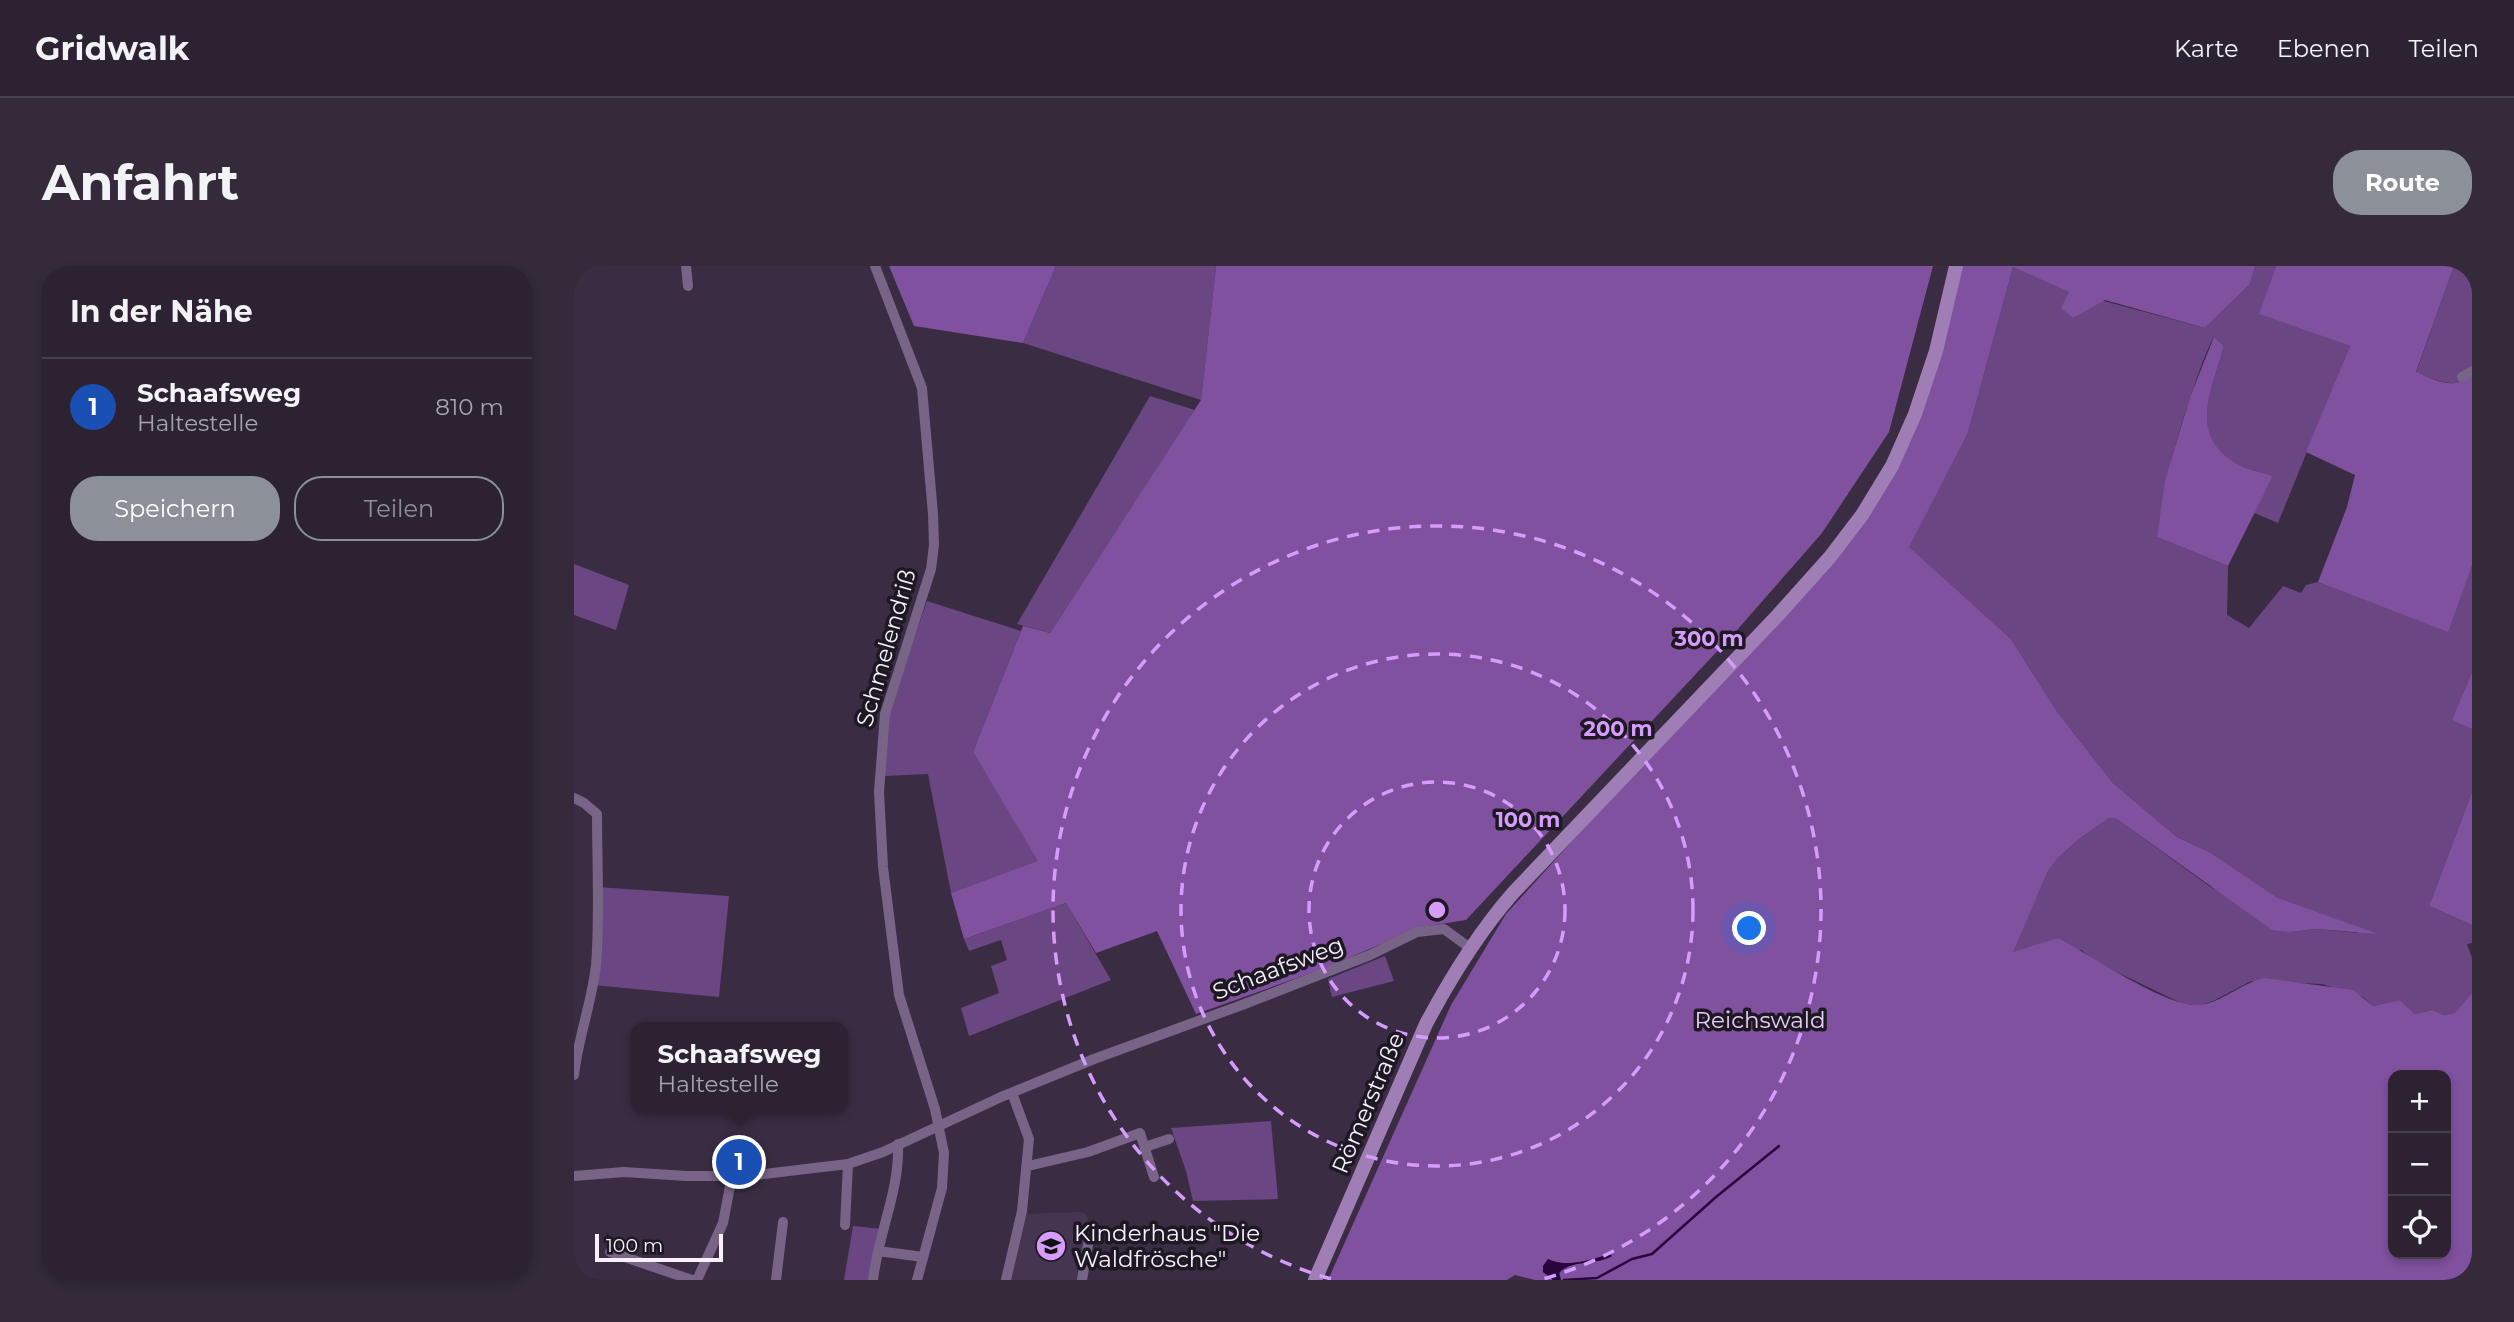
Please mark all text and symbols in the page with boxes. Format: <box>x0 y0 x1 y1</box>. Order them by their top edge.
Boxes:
text: Gridwalk <box>35 28 189 68</box>
text: Karte <box>2174 34 2239 63</box>
text: Ebenen <box>2277 34 2370 63</box>
text: Teilen <box>2408 34 2479 63</box>
button: Route <box>2333 150 2472 215</box>
text: Anfahrt <box>42 153 239 212</box>
text: In der Nähe <box>70 293 253 330</box>
text: Schaafsweg <box>137 377 301 409</box>
text: 1 <box>88 393 98 421</box>
text: 810 m <box>435 393 504 421</box>
text: Haltestelle <box>137 409 258 437</box>
button: Speichern <box>70 476 280 541</box>
button: Teilen <box>294 476 504 541</box>
street label: Schmelendriß <box>850 566 922 730</box>
text: 300 m <box>1674 626 1743 651</box>
text: 200 m <box>1584 716 1652 741</box>
text: 100 m <box>1496 807 1560 832</box>
centre of rings <box>1425 898 1449 922</box>
your location <box>1732 911 1766 945</box>
street label: Schaafsweg <box>1209 930 1347 1006</box>
park label: Reichswald <box>1694 1006 1826 1034</box>
popup <box>631 1022 848 1113</box>
street label: Römerstraße <box>1326 1028 1410 1178</box>
text: Schaafsweg <box>657 1038 822 1070</box>
text: Haltestelle <box>657 1070 779 1098</box>
map controls <box>2388 1070 2451 1259</box>
button: + <box>2388 1070 2451 1133</box>
button: − <box>2388 1133 2451 1196</box>
pin: 1 <box>716 1136 762 1188</box>
button: locate <box>2388 1196 2451 1259</box>
place label: Kinderhaus "Die Waldfrösche" <box>1074 1219 1260 1273</box>
school or university icon: Kinderhaus "Die Waldfrösche" <box>1034 1229 1068 1263</box>
scale bar <box>595 1231 723 1263</box>
text: 100 m <box>606 1234 663 1257</box>

